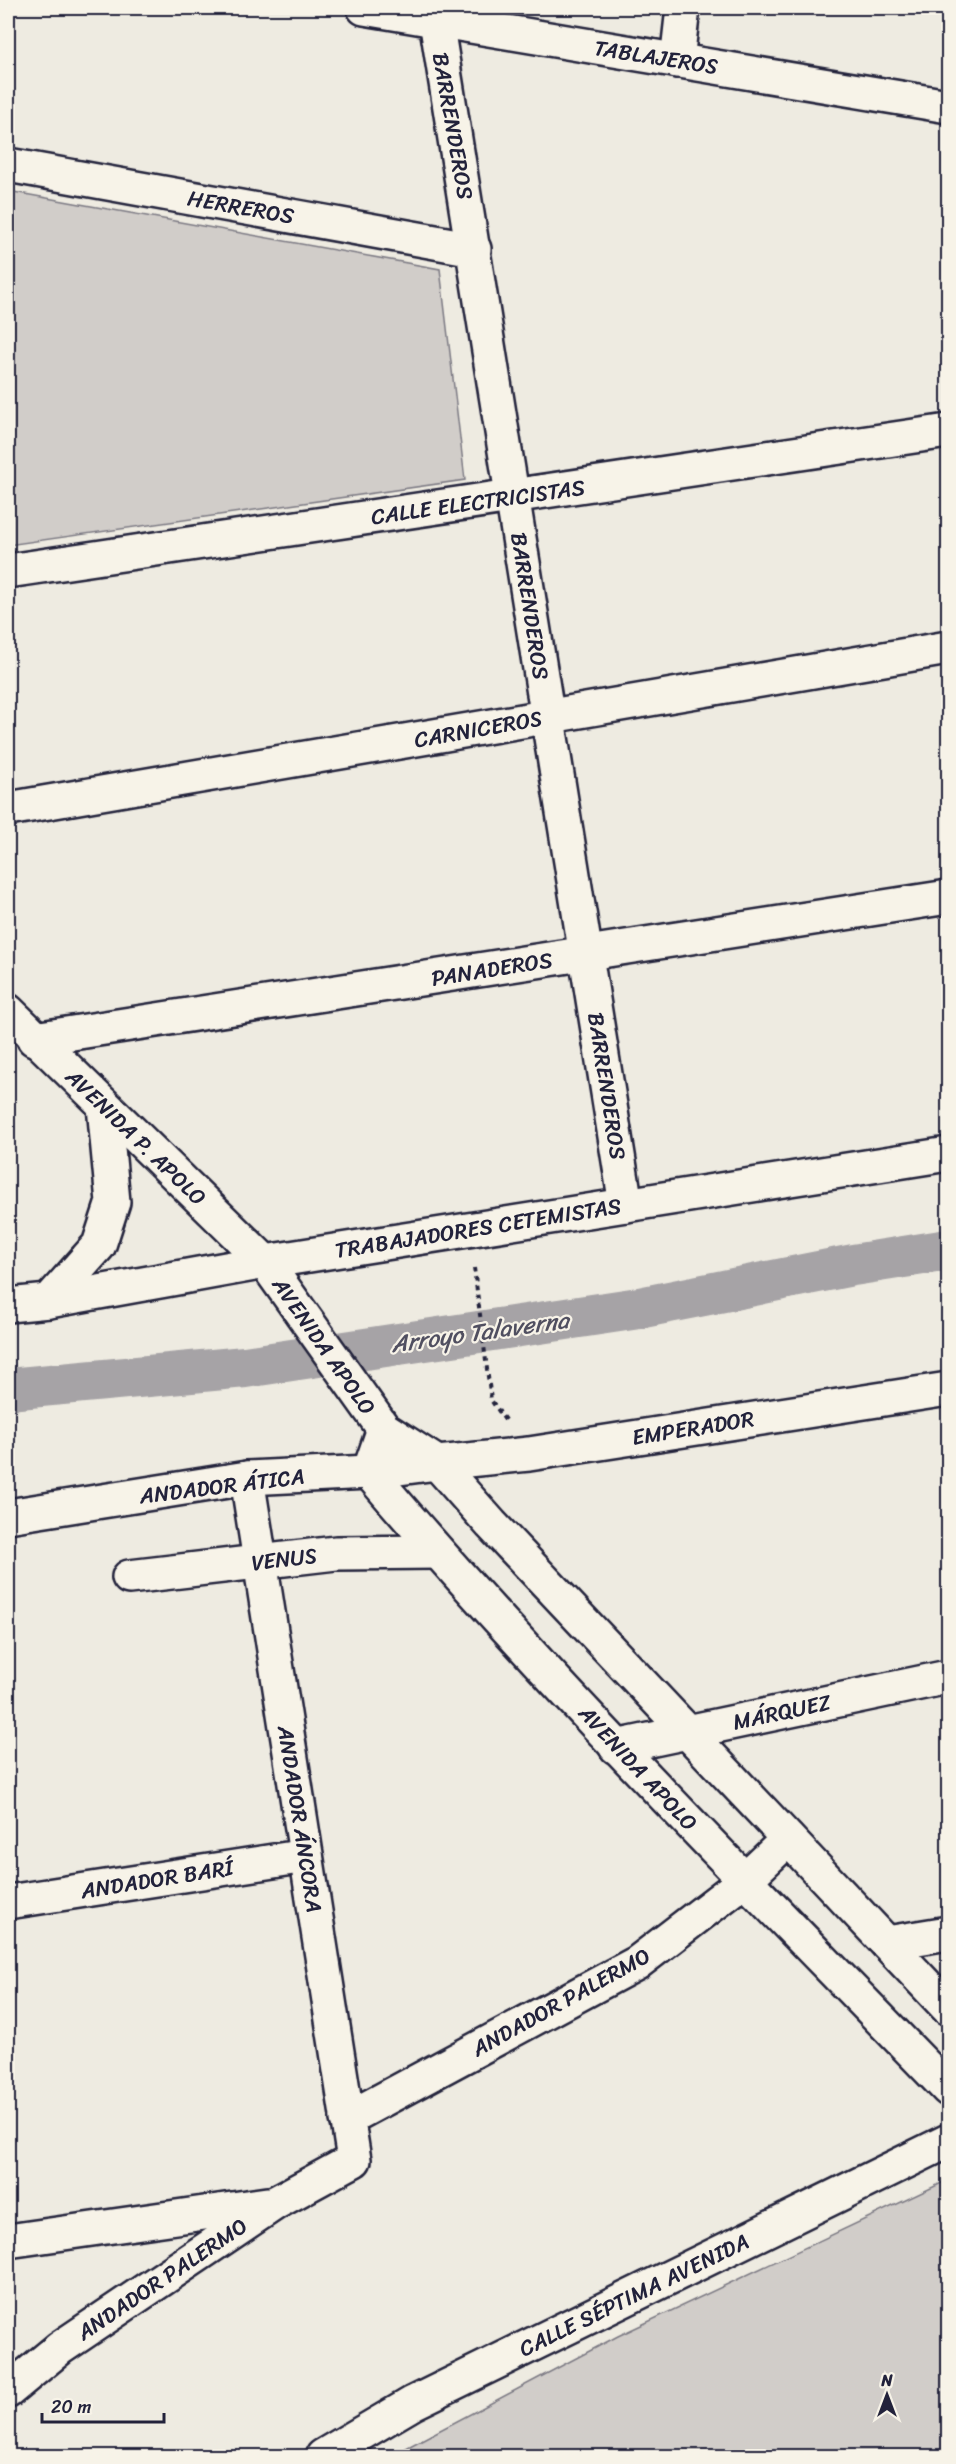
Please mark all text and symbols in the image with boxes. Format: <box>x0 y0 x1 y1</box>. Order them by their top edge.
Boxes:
street label: TABLAJEROS <box>591 28 721 86</box>
street label: BARRENDEROS <box>421 49 485 203</box>
street label: HERREROS <box>184 178 298 236</box>
street label: CALLE ELECTRICISTAS <box>368 468 588 536</box>
street label: BARRENDEROS <box>499 529 561 683</box>
street label: CARNICEROS <box>411 699 545 759</box>
street label: PANADEROS <box>429 940 556 998</box>
street label: BARRENDEROS <box>576 1009 638 1163</box>
street label: AVENIDA P. APOLO <box>55 1058 216 1215</box>
street label: TRABAJADORES CETEMISTAS <box>332 1186 624 1270</box>
street label: AVENIDA APOLO <box>261 1268 386 1423</box>
water label: Arroyo Talaverna <box>388 1298 573 1365</box>
street label: EMPERADOR <box>629 1399 757 1457</box>
street label: ANDADOR ÁTICA <box>136 1457 307 1516</box>
street label: VENUS <box>249 1536 319 1582</box>
street label: MÁRQUEZ <box>729 1682 836 1741</box>
street label: AVENIDA APOLO <box>568 1695 707 1840</box>
street label: ANDADOR ÁNCORA <box>266 1722 334 1915</box>
street label: ANDADOR BARÍ <box>77 1847 237 1910</box>
street label: ANDADOR PALERMO <box>463 1937 658 2068</box>
street label: ANDADOR PALERMO <box>67 2207 256 2352</box>
street label: CALLE SÉPTIMA AVENIDA <box>512 2222 756 2368</box>
north arrow <box>857 2365 917 2425</box>
text: N <box>880 2366 893 2395</box>
scale bar <box>42 2386 164 2424</box>
text: 20 m <box>51 2391 91 2423</box>

